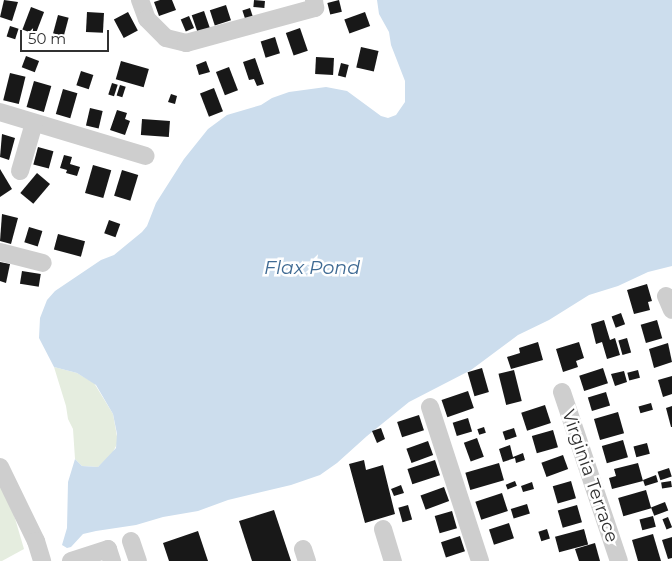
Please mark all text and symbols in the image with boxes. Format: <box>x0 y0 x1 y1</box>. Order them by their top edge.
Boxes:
scale bar <box>22 20 111 52</box>
text: 50 m <box>28 29 66 48</box>
water label: Flax Pond <box>264 257 360 279</box>
street label: Virginia Terrace <box>557 407 623 545</box>

